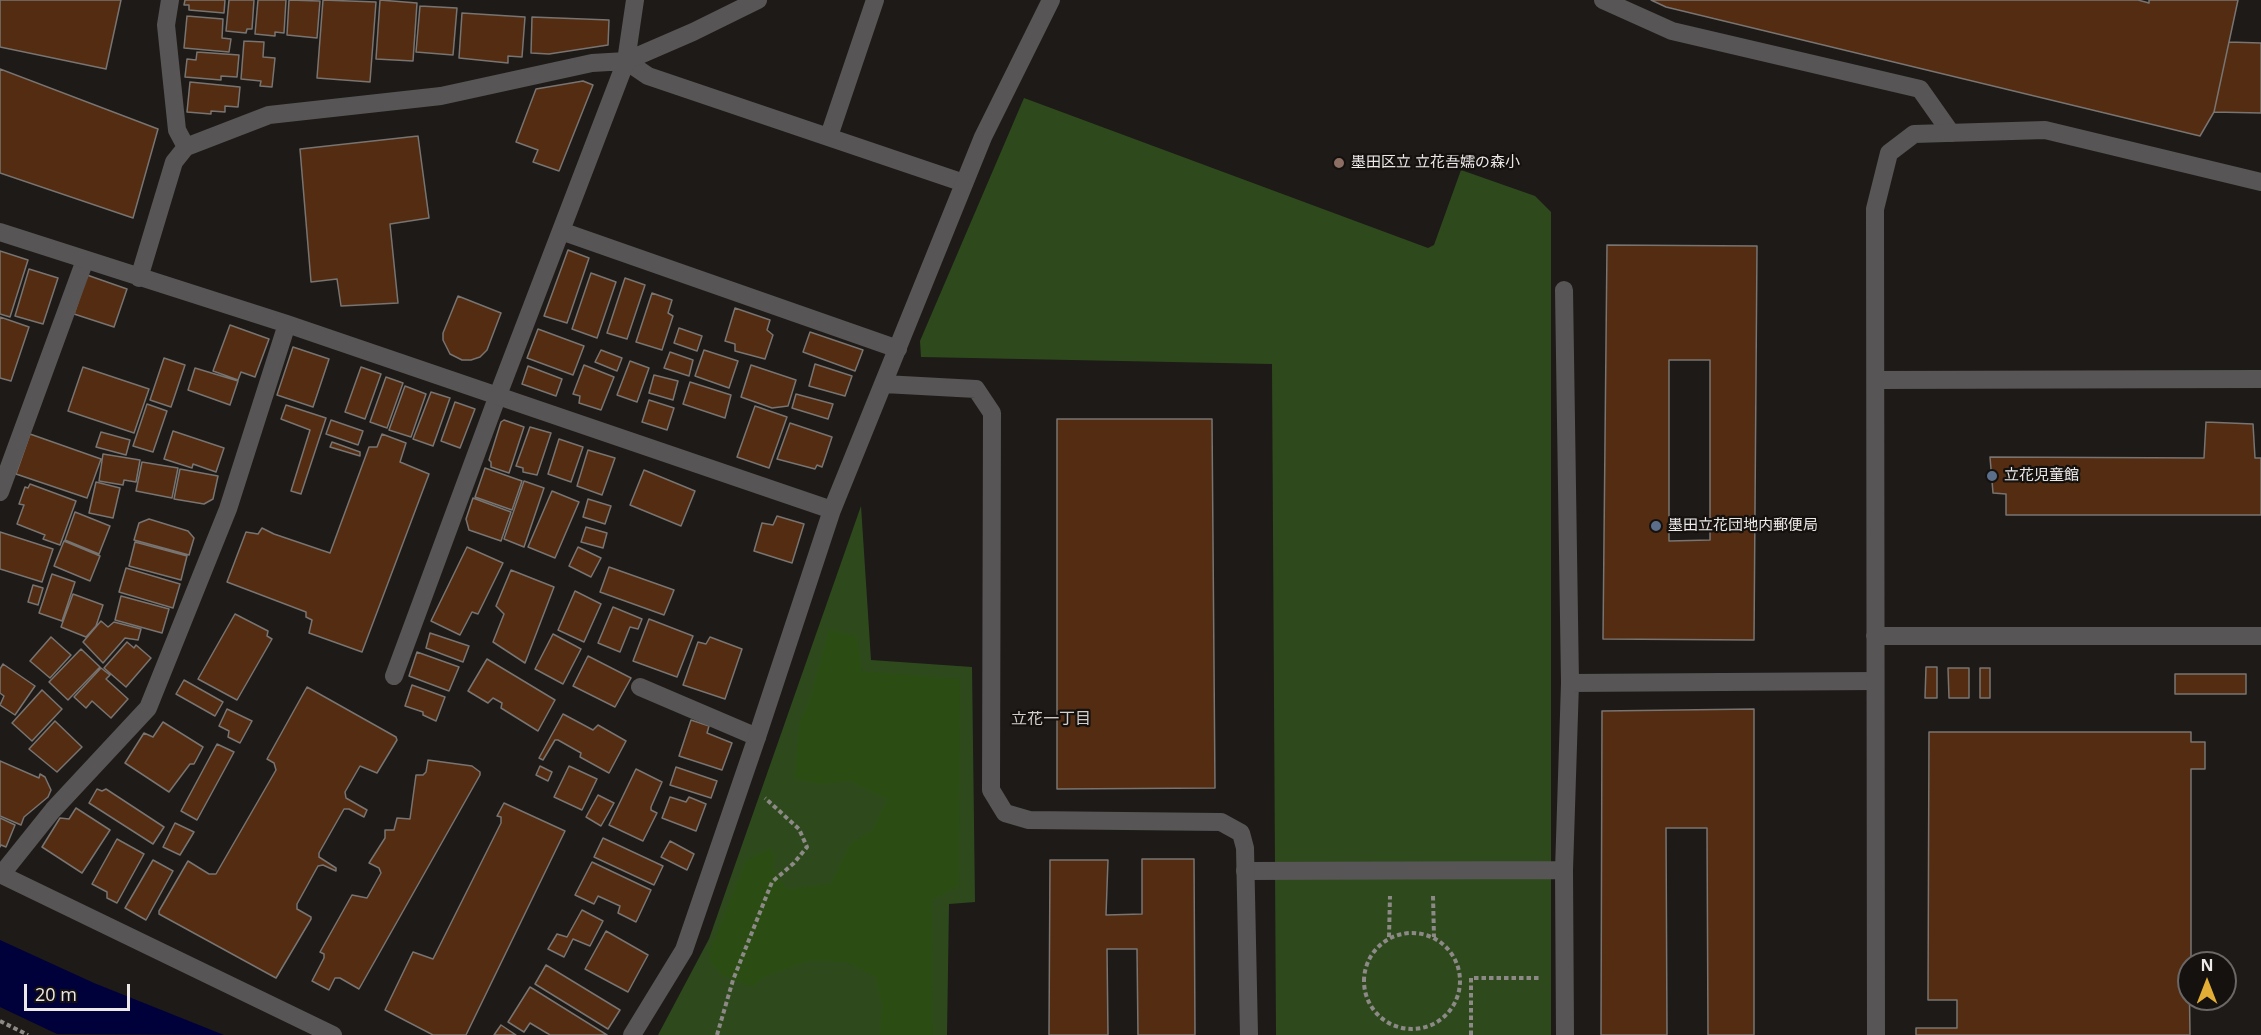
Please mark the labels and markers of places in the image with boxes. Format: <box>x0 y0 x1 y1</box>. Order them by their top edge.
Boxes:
place label: 墨田区立 立花吾嬬の森小 <box>1351 154 1520 172</box>
marker: 墨田区立 立花吾嬬の森小 <box>1332 156 1346 170</box>
place label: 立花児童館 <box>2004 467 2079 485</box>
marker: 立花児童館 <box>1985 469 1999 483</box>
place label: 墨田立花団地内郵便局 <box>1668 517 1818 535</box>
marker: 墨田立花団地内郵便局 <box>1649 519 1663 533</box>

